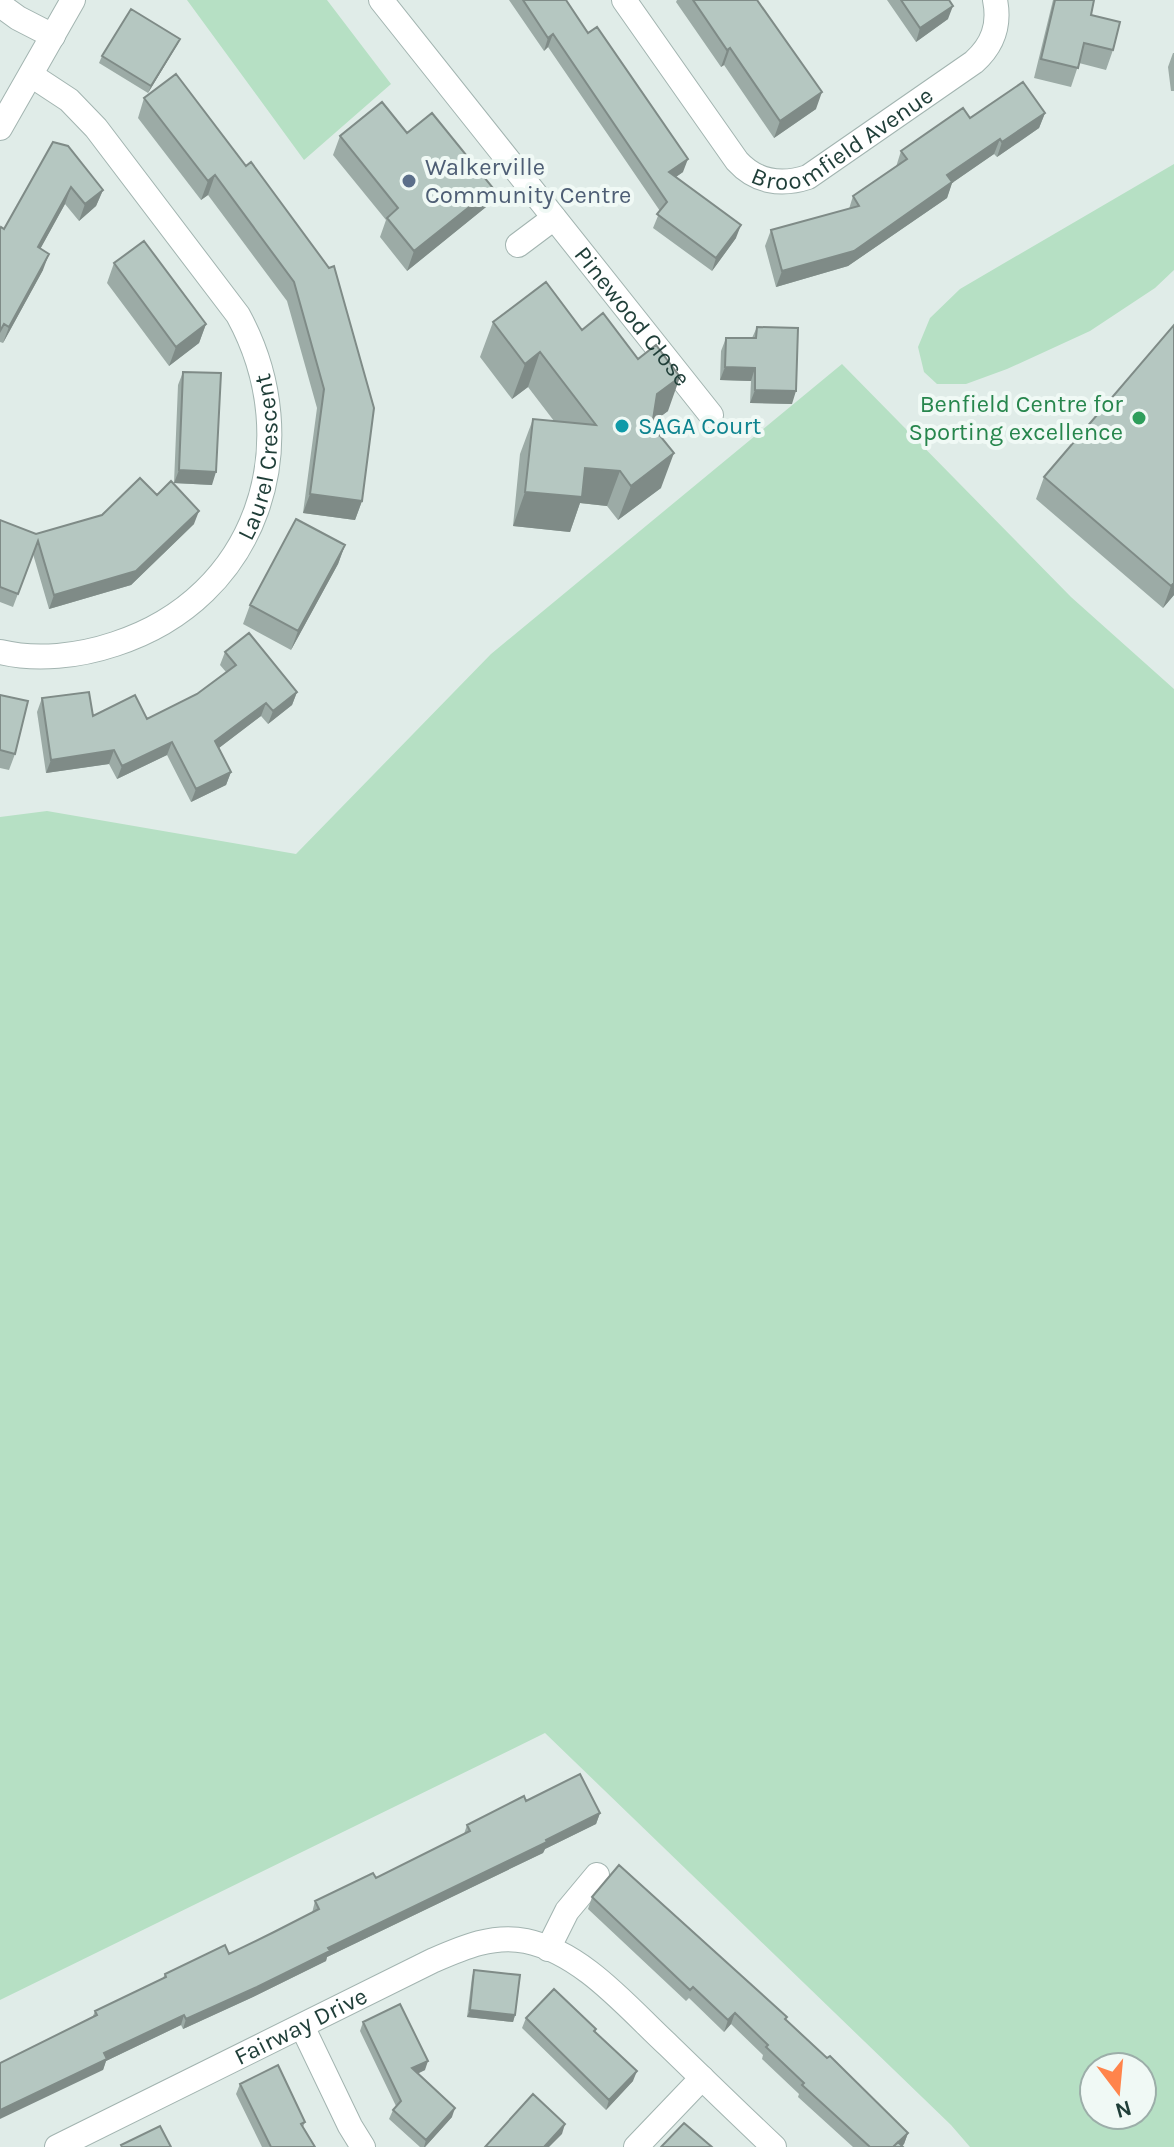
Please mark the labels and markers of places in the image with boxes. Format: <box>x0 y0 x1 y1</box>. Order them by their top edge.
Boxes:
place label: Walkerville Community Centre <box>425 153 631 209</box>
marker: Walkerville Community Centre <box>400 172 418 190</box>
place label: Benfield Centre for Sporting excellence <box>908 390 1123 446</box>
marker: Benfield Centre for Sporting excellence <box>1130 409 1148 427</box>
place label: SAGA Court <box>638 412 761 440</box>
marker: SAGA Court <box>613 417 631 435</box>

